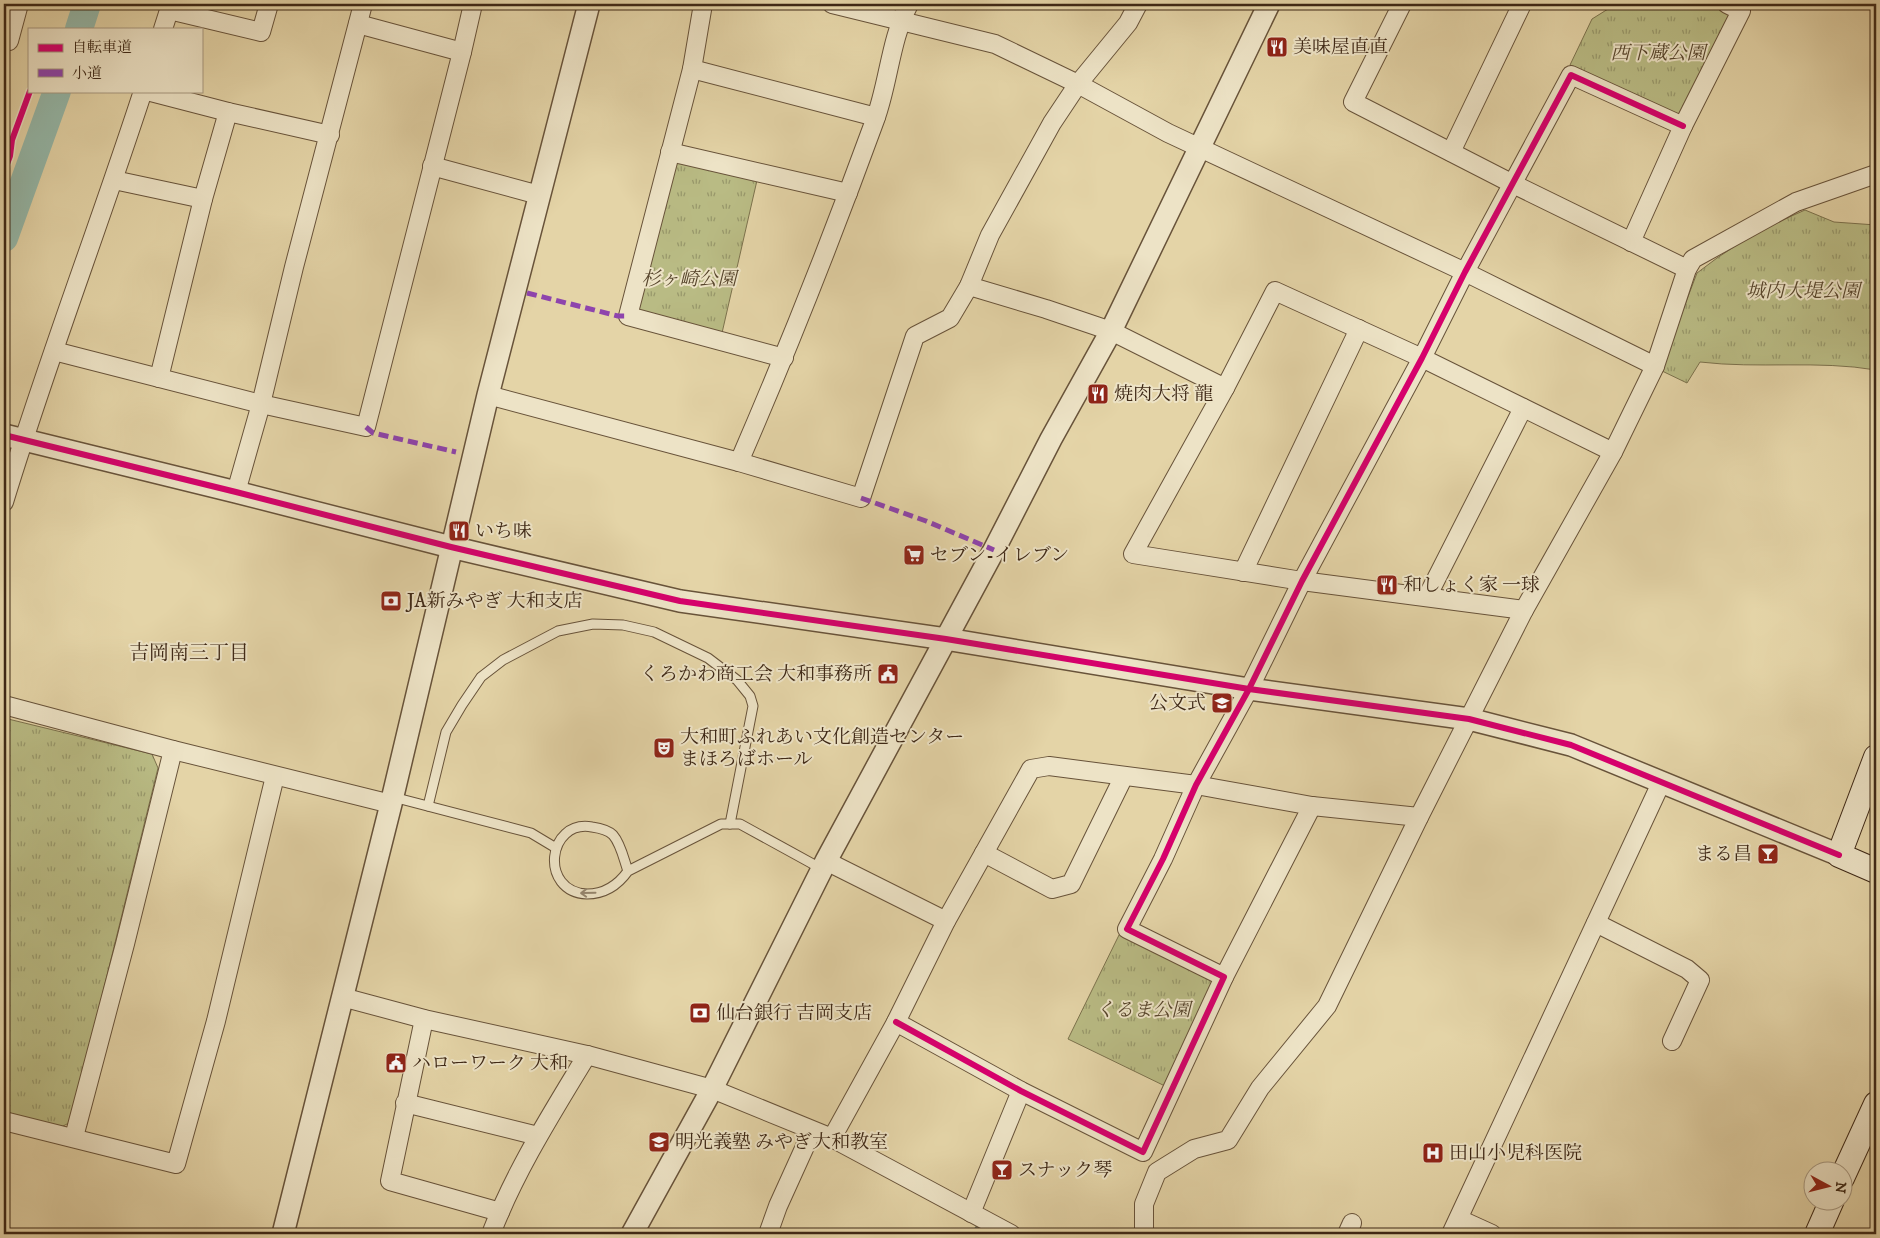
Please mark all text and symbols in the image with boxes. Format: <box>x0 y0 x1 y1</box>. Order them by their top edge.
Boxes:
legend <box>28 28 202 92</box>
restaurant icon: 美味屋直直 <box>1265 35 1289 59</box>
place label: 美味屋直直 <box>1293 36 1388 59</box>
text: 自転車道 <box>72 38 132 57</box>
park label: 西下蔵公園 <box>1610 42 1708 65</box>
text: 小道 <box>72 64 102 83</box>
park label: 杉ヶ崎公園 <box>641 268 739 291</box>
park label: 城内大堤公園 <box>1746 280 1863 303</box>
restaurant icon: 焼肉大将 龍 <box>1086 382 1110 406</box>
place label: 焼肉大将 龍 <box>1114 383 1213 406</box>
restaurant icon: いち味 <box>447 519 471 543</box>
place label: いち味 <box>475 520 532 543</box>
supermarket icon: セブン-イレブン <box>902 543 926 567</box>
place label: セブン-イレブン <box>930 544 1069 567</box>
restaurant icon: 和しょく家 一球 <box>1375 573 1399 597</box>
place label: 和しょく家 一球 <box>1403 574 1540 597</box>
bank icon: JA新みやぎ 大和支店 <box>379 589 403 613</box>
place label: JA新みやぎ 大和支店 <box>405 590 582 613</box>
district label: 吉岡南三丁目 <box>129 641 249 666</box>
public building icon: くろかわ商工会 大和事務所 <box>876 662 900 686</box>
place label: くろかわ商工会 大和事務所 <box>640 663 872 686</box>
school or university icon: 公文式 <box>1210 691 1234 715</box>
place label: 公文式 <box>1149 692 1206 715</box>
place label: 大和町ふれあい文化創造センター まほろばホール <box>680 726 964 771</box>
theatre icon: 大和町ふれあい文化創造センター まほろばホール <box>652 736 676 760</box>
bar icon: まる昌 <box>1756 842 1780 866</box>
place label: まる昌 <box>1695 843 1752 866</box>
one-way arrow <box>580 888 596 898</box>
park label: くるま公園 <box>1095 999 1193 1022</box>
bank icon: 仙台銀行 吉岡支店 <box>688 1001 712 1025</box>
place label: 仙台銀行 吉岡支店 <box>716 1002 872 1025</box>
public building icon: ハローワーク 大和 <box>384 1051 408 1075</box>
place label: ハローワーク 大和 <box>412 1052 568 1075</box>
school or university icon: 明光義塾 みやぎ大和教室 <box>647 1130 671 1154</box>
place label: 明光義塾 みやぎ大和教室 <box>675 1131 888 1154</box>
hospital icon: 田山小児科医院 <box>1421 1141 1445 1165</box>
place label: 田山小児科医院 <box>1449 1142 1582 1165</box>
bar icon: スナック琴 <box>990 1158 1014 1182</box>
place label: スナック琴 <box>1018 1159 1112 1182</box>
north arrow <box>1802 1160 1852 1210</box>
text: N <box>1830 1181 1850 1195</box>

